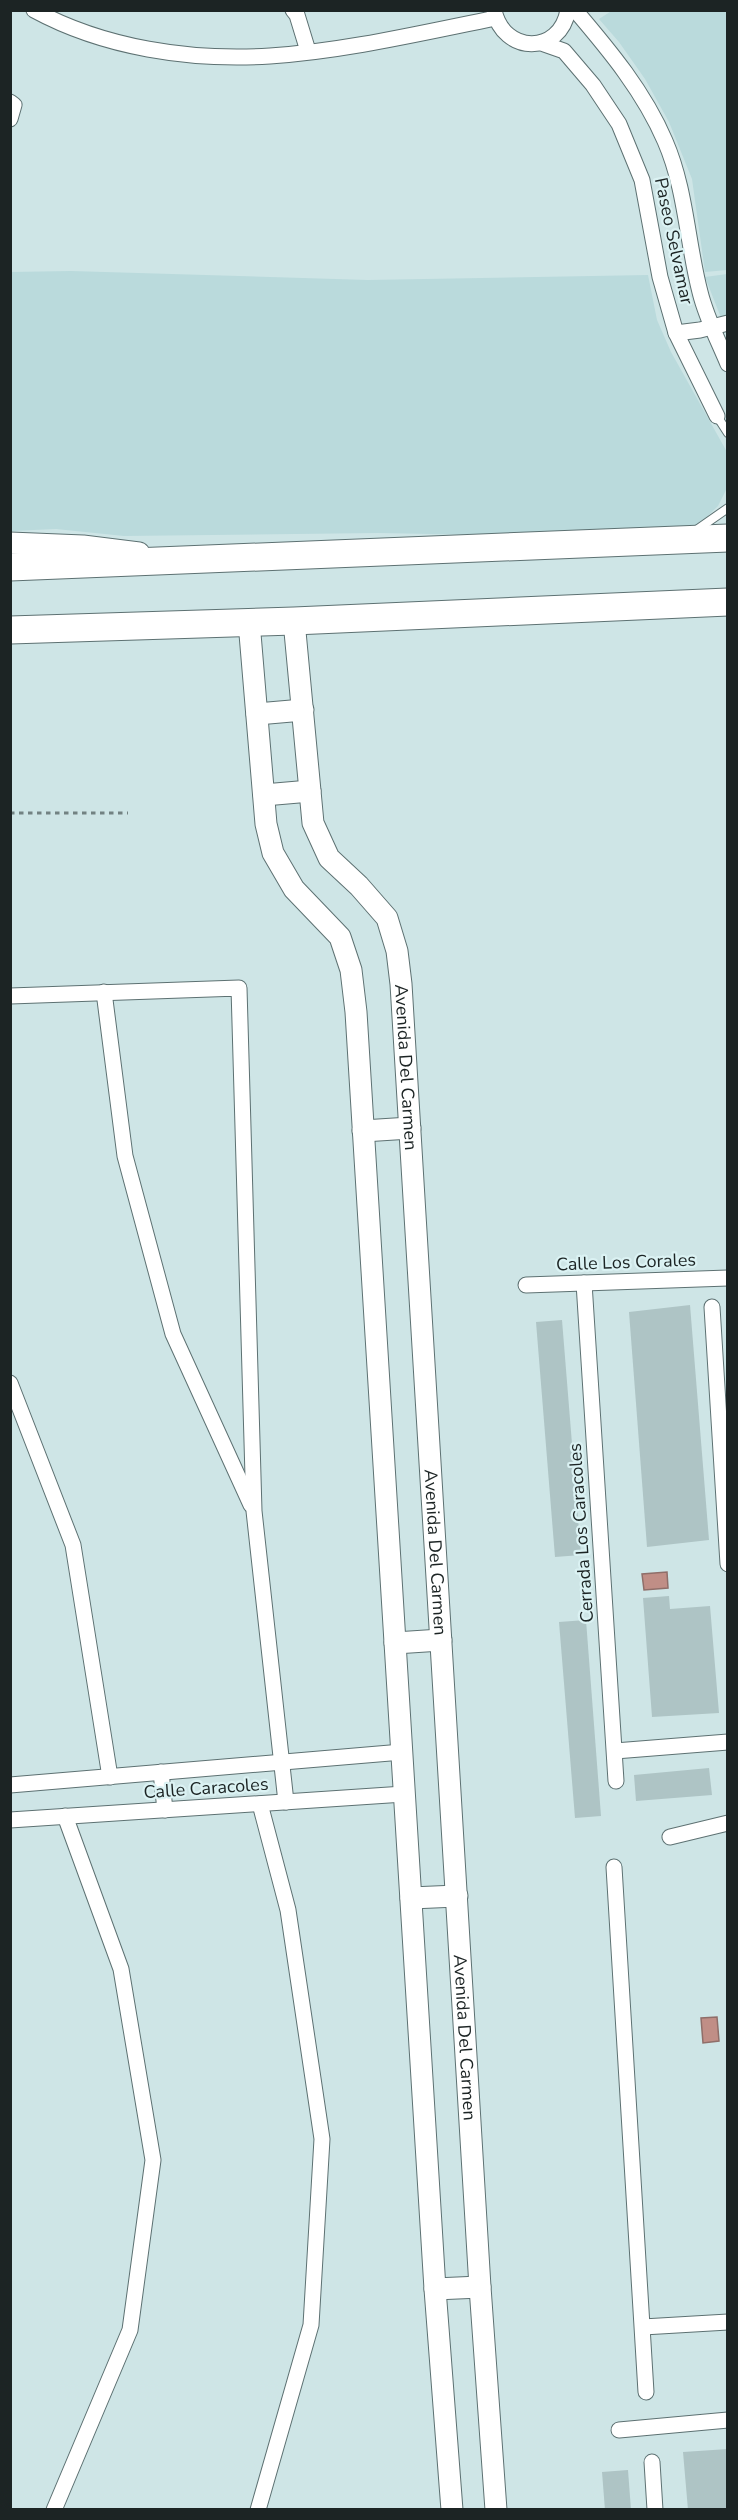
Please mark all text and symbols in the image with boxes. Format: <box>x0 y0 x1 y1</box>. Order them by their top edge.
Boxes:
street label: Paseo Selvamar <box>649 175 699 307</box>
street label: Avenida Del Carmen <box>389 983 423 1151</box>
street label: Calle Los Corales <box>556 1248 696 1276</box>
street label: Cerrada Los Caracoles <box>563 1442 599 1624</box>
street label: Avenida Del Carmen <box>418 1469 452 1636</box>
street label: Calle Caracoles <box>143 1772 269 1804</box>
street label: Avenida Del Carmen <box>448 1954 482 2121</box>

